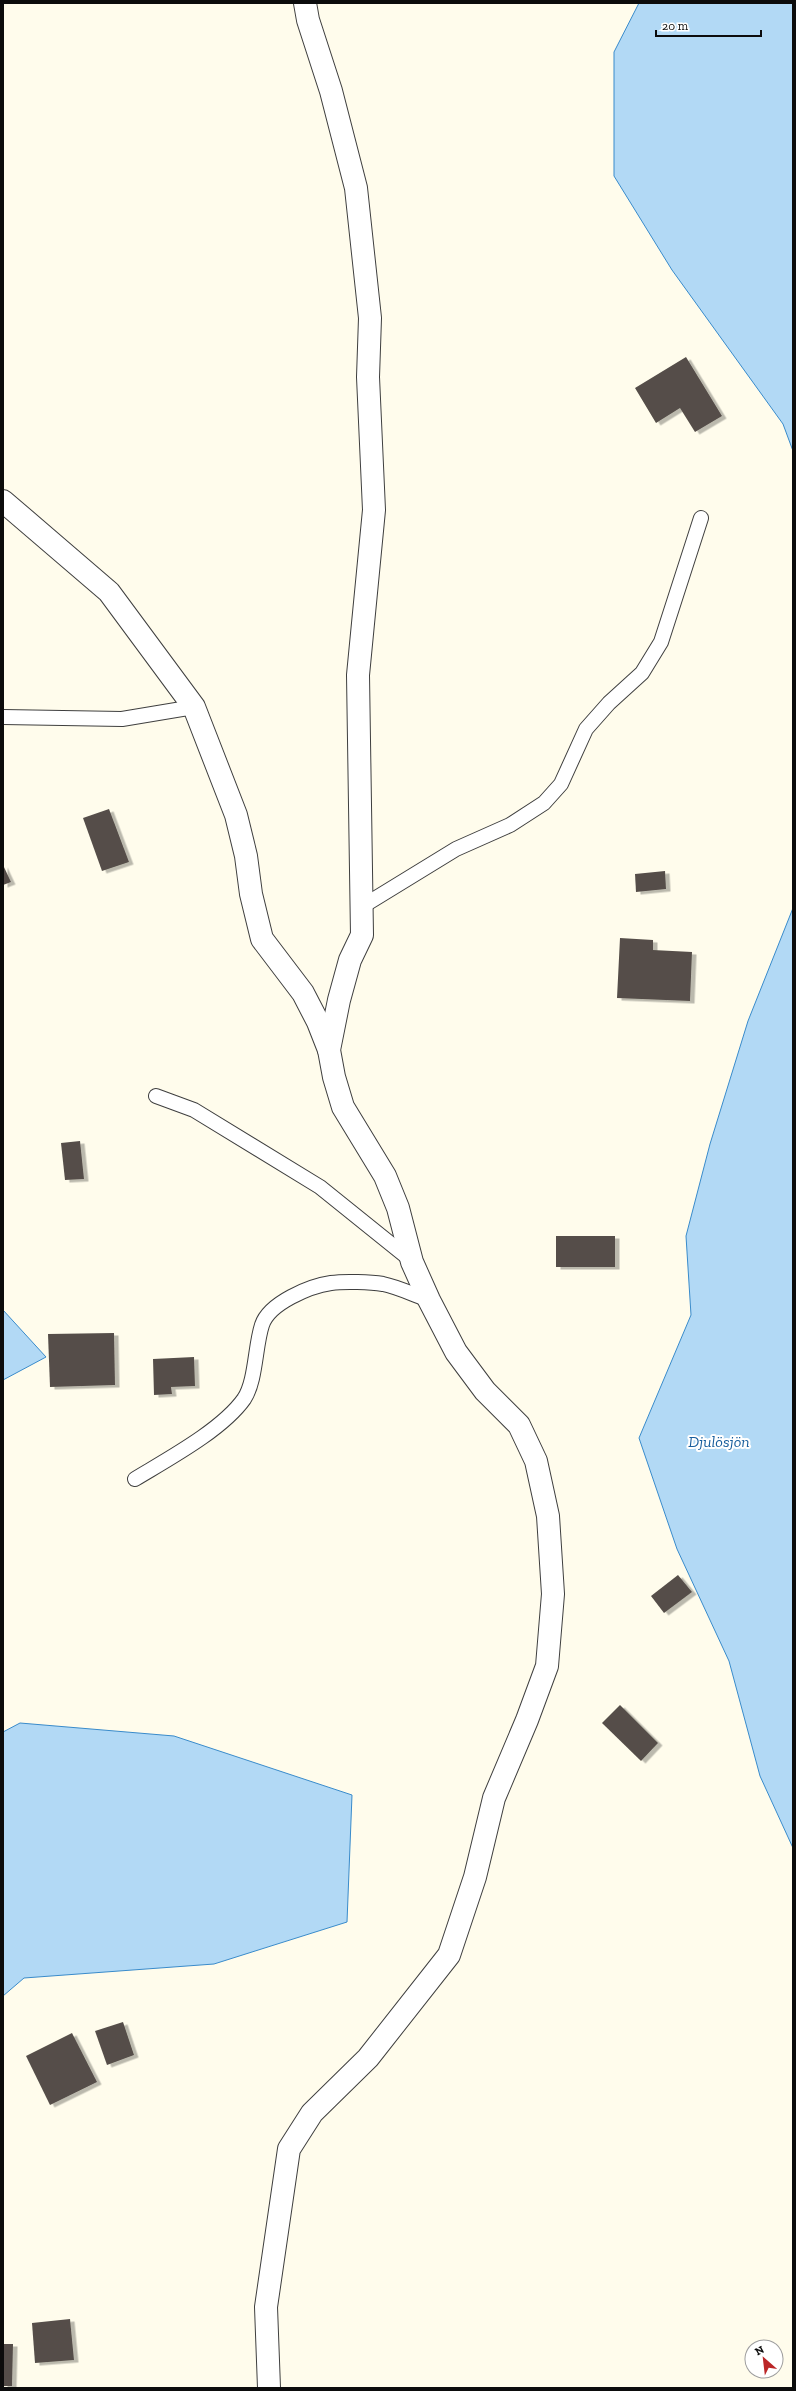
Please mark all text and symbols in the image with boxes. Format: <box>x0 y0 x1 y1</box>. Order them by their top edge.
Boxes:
scale bar <box>656 12 761 38</box>
text: 20 m <box>662 19 689 33</box>
water label: Djulösjön <box>688 1432 750 1451</box>
north arrow <box>744 2339 784 2379</box>
text: N <box>753 2343 767 2358</box>

